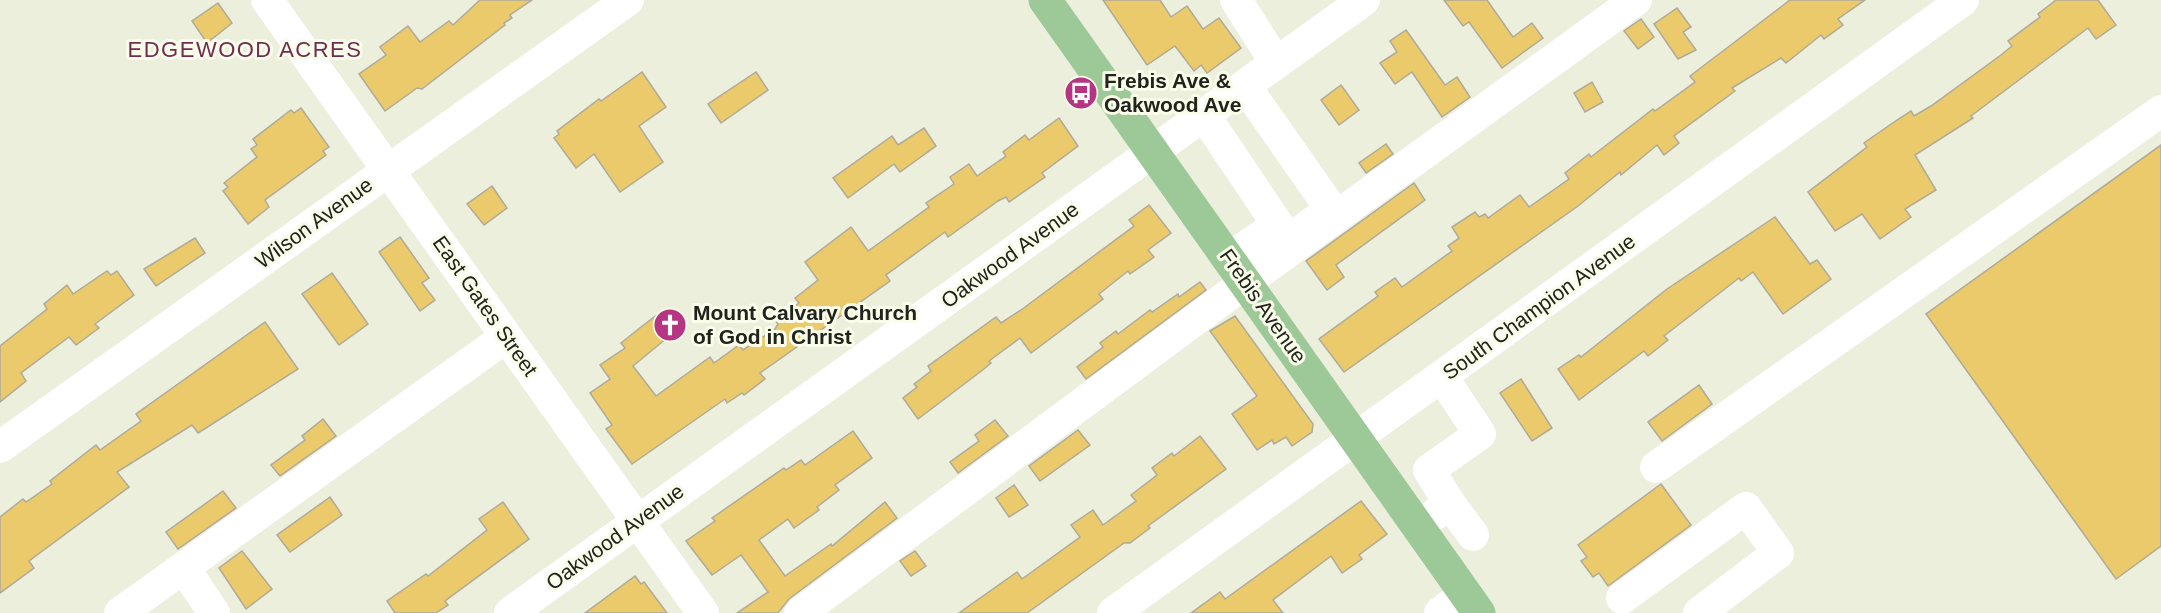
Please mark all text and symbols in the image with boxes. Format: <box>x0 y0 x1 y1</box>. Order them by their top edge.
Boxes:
district label: EDGEWOOD ACRES <box>128 37 362 62</box>
place label: Frebis Ave & Oakwood Ave <box>1104 69 1241 116</box>
bus stop icon: Frebis Ave & Oakwood Ave <box>1063 75 1099 111</box>
street label: Wilson Avenue <box>251 173 377 273</box>
street label: Oakwood Avenue <box>937 197 1083 312</box>
street label: South Champion Avenue <box>1438 229 1639 384</box>
street label: East Gates Street <box>428 231 542 380</box>
street label: Frebis Avenue <box>1216 244 1311 367</box>
place label: Mount Calvary Church of God in Christ <box>693 301 917 348</box>
church icon: Mount Calvary Church of God in Christ <box>652 307 688 343</box>
street label: Oakwood Avenue <box>542 479 688 594</box>

